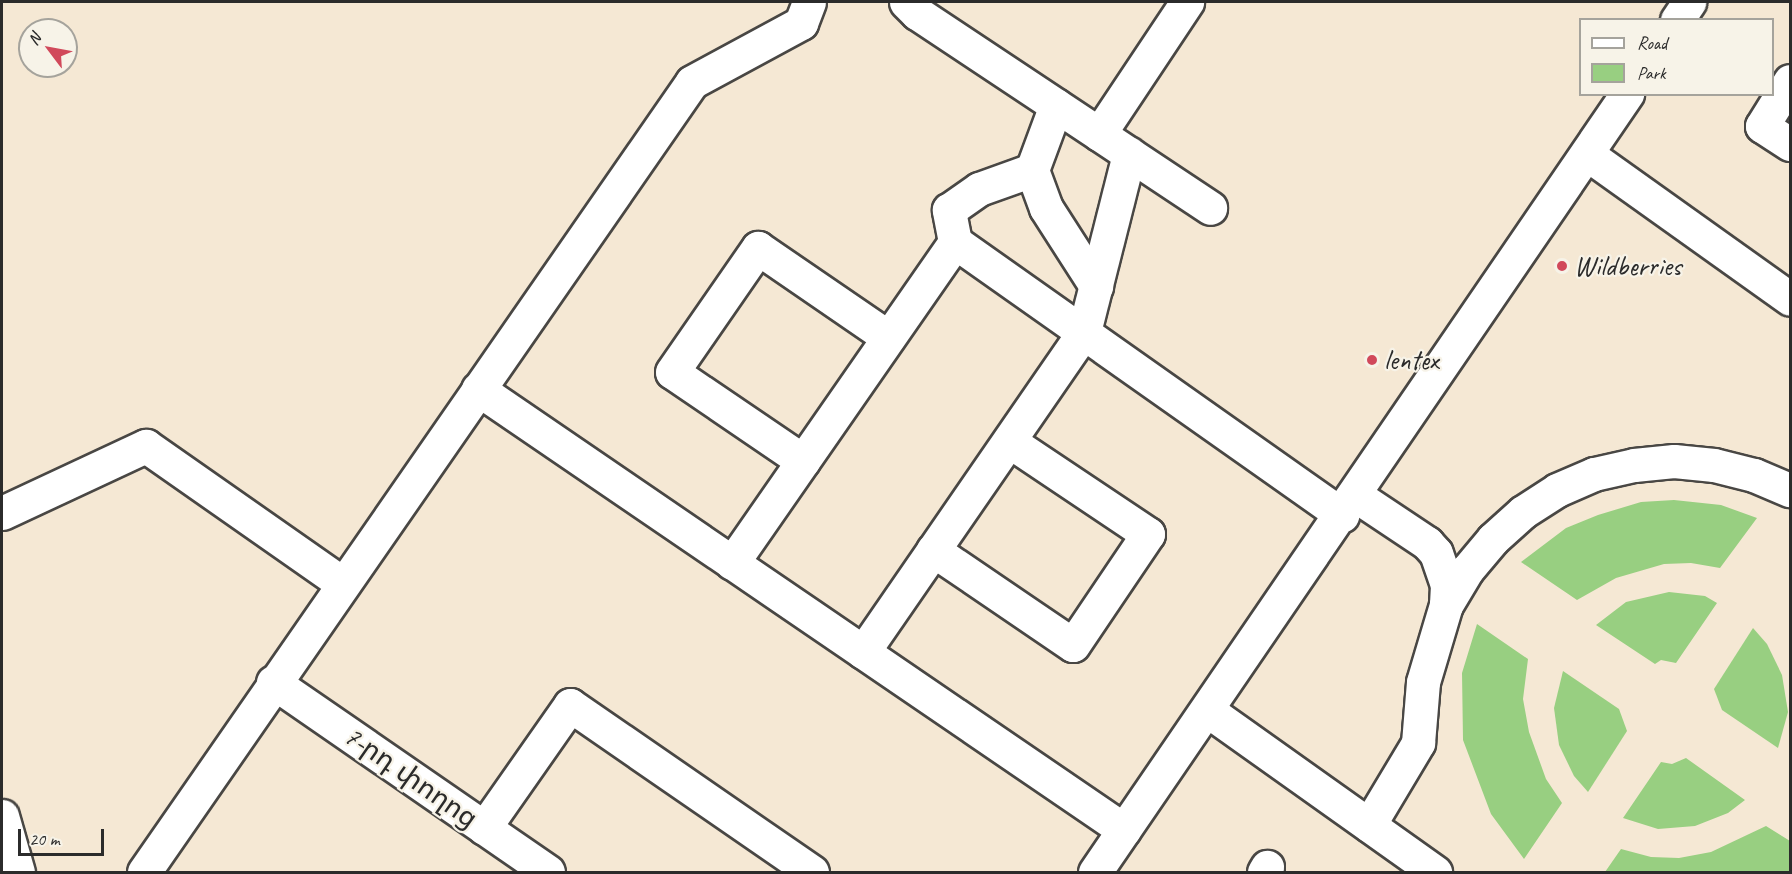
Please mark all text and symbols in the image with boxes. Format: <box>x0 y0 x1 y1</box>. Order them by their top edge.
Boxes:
north arrow <box>18 18 78 78</box>
legend <box>1579 18 1774 96</box>
text: N <box>23 30 46 49</box>
text: Road <box>1637 32 1667 54</box>
text: Park <box>1637 62 1666 84</box>
place label: Wildberries <box>1574 249 1681 283</box>
marker: Wildberries <box>1555 259 1569 273</box>
place label: lentex <box>1384 343 1438 377</box>
marker: lentex <box>1365 353 1379 367</box>
street label: 7-րդ փողոց <box>338 719 484 835</box>
scale bar <box>21 817 106 855</box>
text: 20 m <box>29 828 60 850</box>

